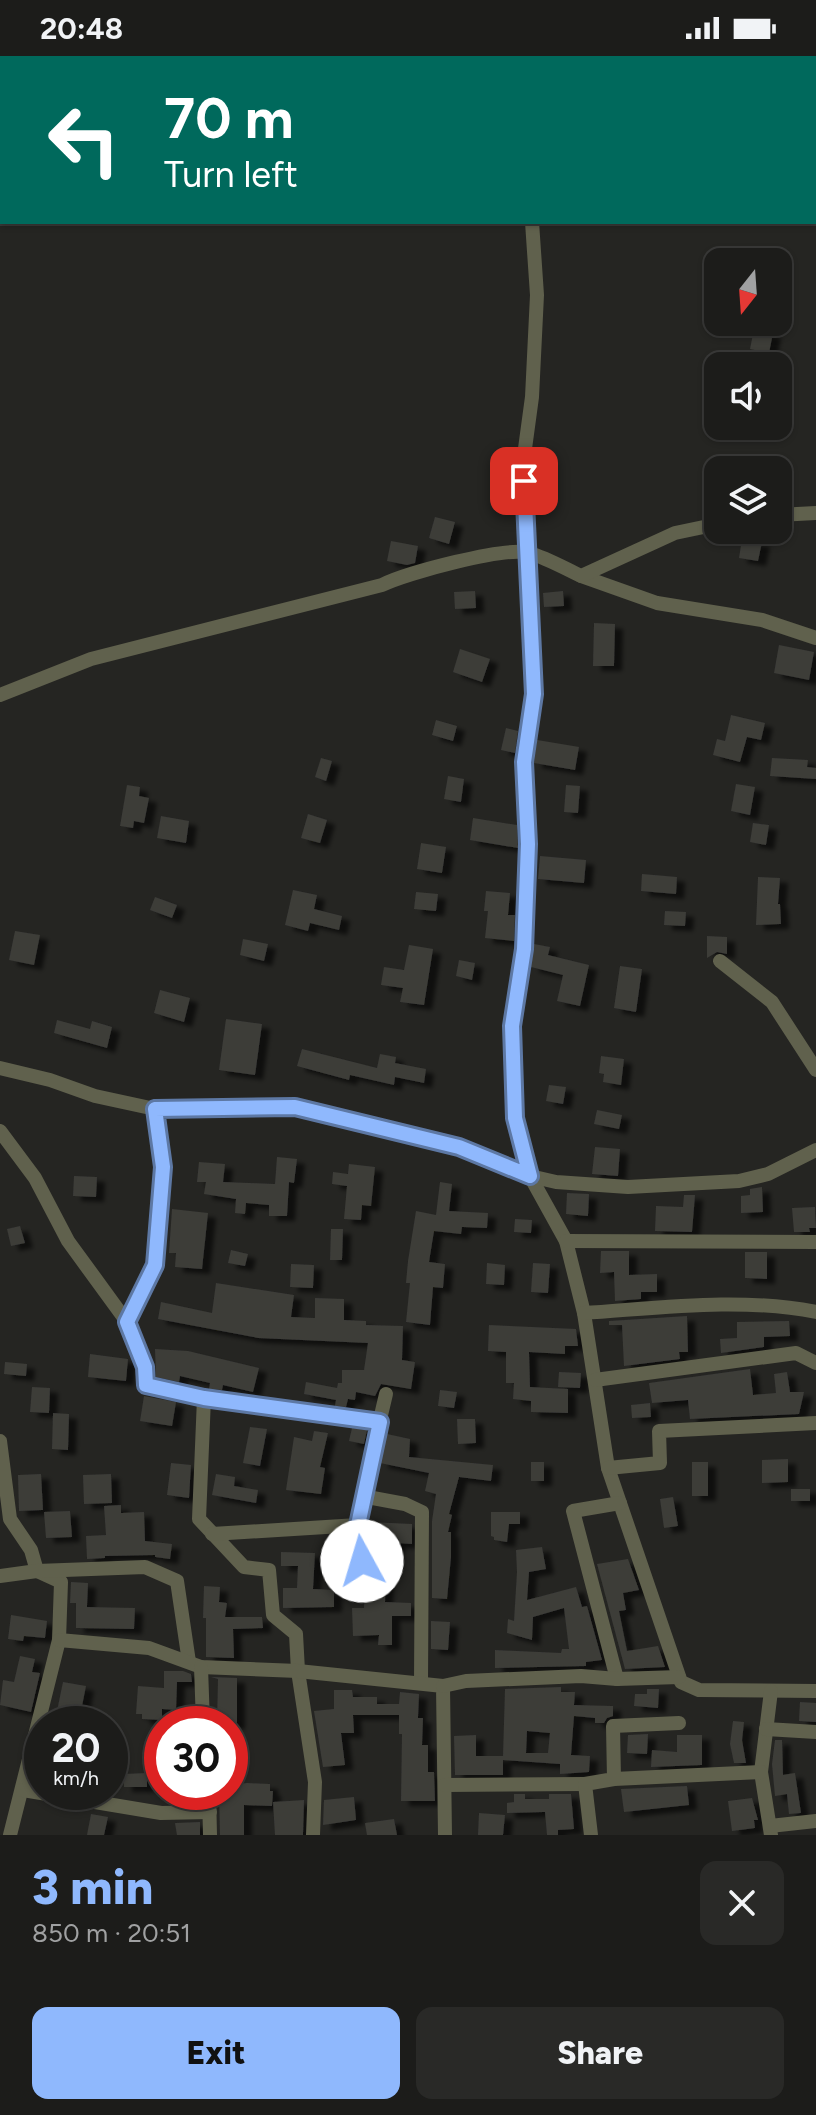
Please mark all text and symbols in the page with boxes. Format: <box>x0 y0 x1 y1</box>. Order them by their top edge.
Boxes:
text: 20:48 <box>40 10 123 47</box>
text: 70 m <box>164 85 294 152</box>
icon: left <box>32 88 136 192</box>
text: Turn left <box>164 153 298 196</box>
north arrow <box>704 248 792 336</box>
map controls <box>704 248 792 544</box>
button: sound <box>704 352 792 440</box>
pin <box>490 447 558 515</box>
button: layers <box>704 456 792 544</box>
icon: arrive <box>502 459 546 503</box>
position arrow <box>320 1519 404 1603</box>
speed limit sign: 30 <box>144 1706 248 1810</box>
text: 20 <box>51 1724 101 1772</box>
text: km/h <box>53 1766 99 1790</box>
text: 3 min <box>32 1858 153 1916</box>
button: close <box>700 1861 784 1945</box>
text: 850 m · 20:51 <box>32 1917 191 1949</box>
button: Exit <box>32 2007 400 2099</box>
button: Share <box>416 2007 784 2099</box>

